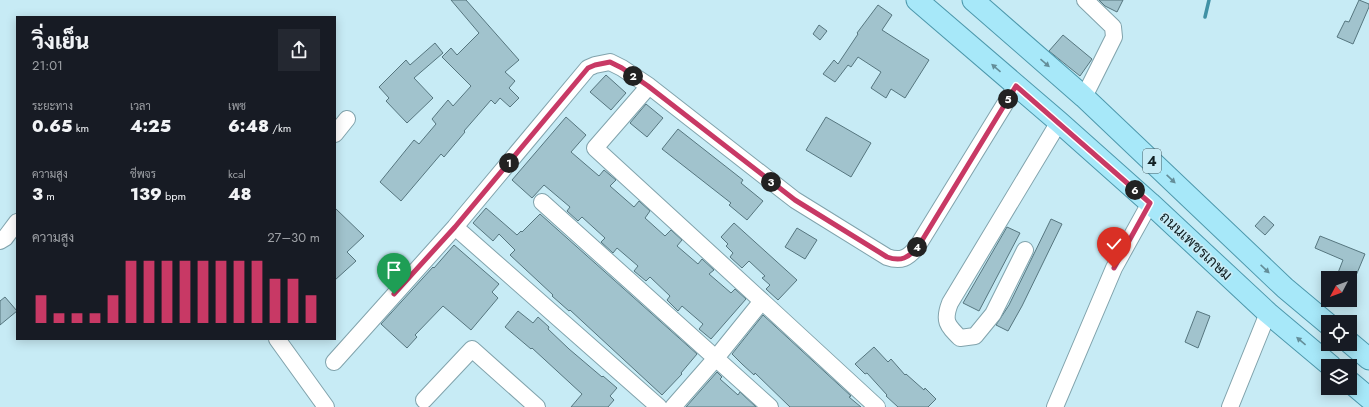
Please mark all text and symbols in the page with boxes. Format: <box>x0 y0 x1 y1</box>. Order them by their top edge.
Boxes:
text: วิ่งเย็น <box>32 25 89 57</box>
button: share <box>278 29 320 71</box>
text: 21:01 <box>32 56 63 75</box>
one-way arrow <box>1039 58 1050 67</box>
one-way arrow <box>990 63 1001 72</box>
pin: 2 <box>623 66 643 86</box>
text: 2 <box>629 68 637 84</box>
pin: 5 <box>998 89 1018 109</box>
text: 5 <box>1004 91 1012 107</box>
text: ระยะทาง <box>32 98 73 114</box>
text: เวลา <box>130 98 151 114</box>
text: เพซ <box>228 98 246 114</box>
text: 0.65 <box>32 114 72 138</box>
text: 4:25 <box>130 114 171 138</box>
text: 6:48 <box>228 114 269 138</box>
text: km <box>72 120 89 136</box>
text: /km <box>269 120 291 136</box>
road number: 4 <box>1143 149 1161 173</box>
pin: 1 <box>499 153 519 173</box>
text: 1 <box>506 155 512 171</box>
text: ความสูง <box>32 166 68 182</box>
text: ชีพจร <box>130 166 156 182</box>
text: kcal <box>228 166 246 182</box>
pin: 3 <box>761 172 781 192</box>
text: 3 <box>768 174 774 190</box>
one-way arrow <box>1166 175 1176 184</box>
pin: 6 <box>1125 180 1145 200</box>
text: 3 <box>32 182 43 206</box>
text: 139 <box>130 182 162 206</box>
text: 48 <box>228 182 252 206</box>
text: 6 <box>1131 182 1139 198</box>
text: m <box>43 188 55 204</box>
text: bpm <box>162 188 186 204</box>
street label: ถนนเพชรเกษม <box>1155 206 1237 286</box>
pin <box>1097 227 1131 268</box>
text: ความสูง <box>32 228 74 247</box>
text: 27–30 m <box>267 228 320 247</box>
icon: check <box>1103 233 1125 255</box>
pin: 4 <box>907 237 927 257</box>
text: 4 <box>913 239 921 255</box>
pin <box>377 253 411 294</box>
icon: arrive <box>383 259 405 281</box>
one-way arrow <box>1260 264 1270 274</box>
north arrow <box>1321 271 1357 307</box>
map controls <box>1321 271 1357 395</box>
button: locate <box>1321 315 1357 351</box>
one-way arrow <box>1296 336 1307 345</box>
button: layers <box>1321 359 1357 395</box>

